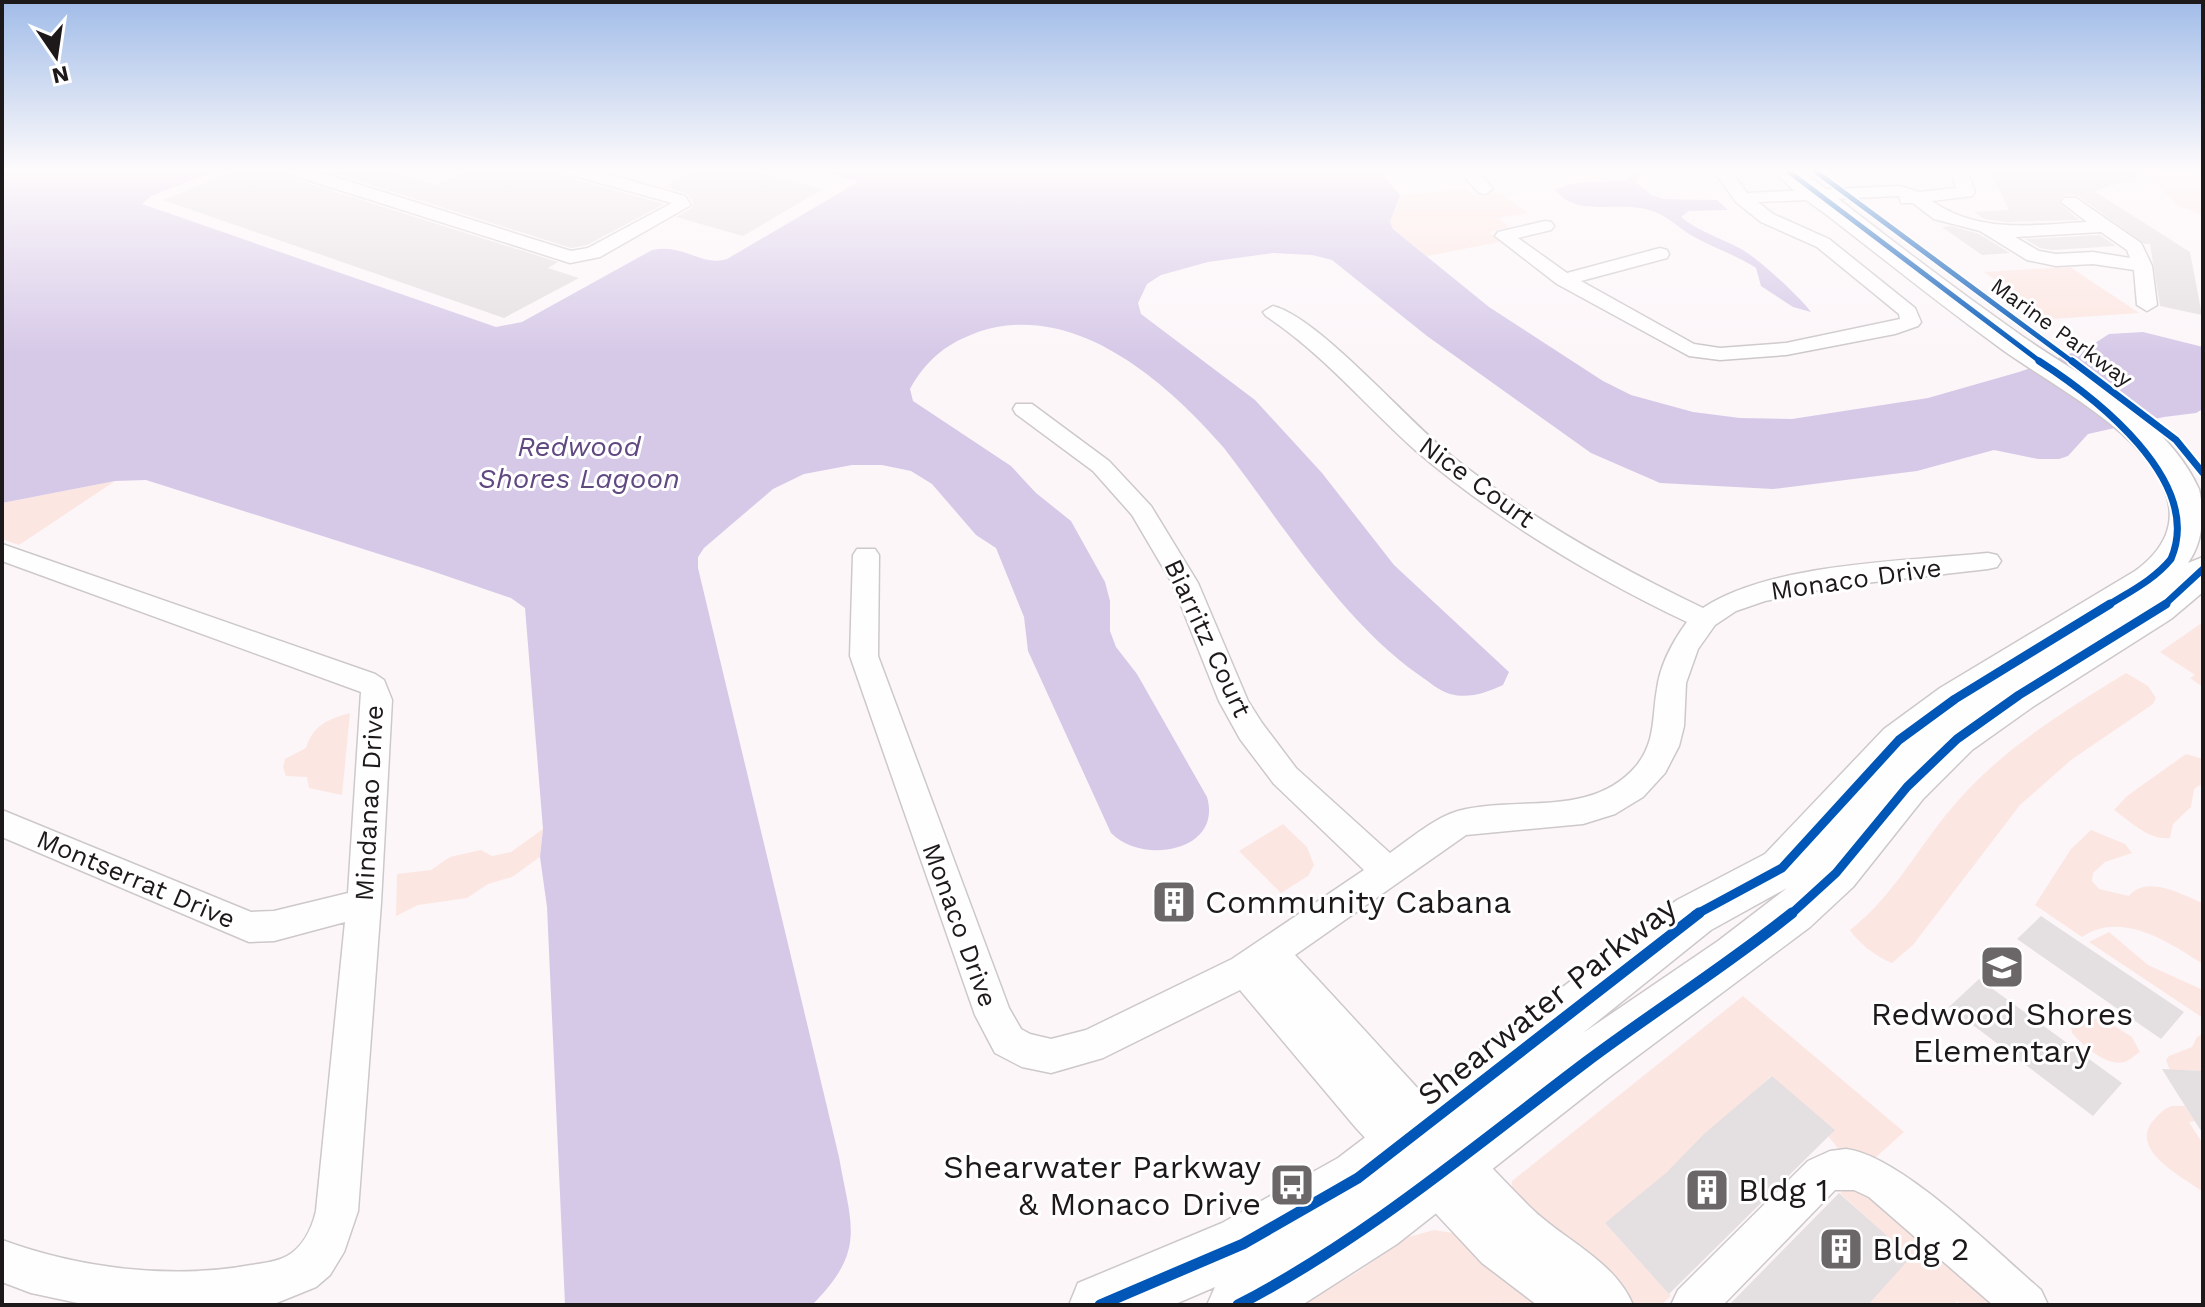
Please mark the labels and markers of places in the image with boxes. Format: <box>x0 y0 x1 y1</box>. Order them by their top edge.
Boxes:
building icon: Community Cabana <box>1150 878 1198 926</box>
place label: Community Cabana <box>1205 883 1511 921</box>
school or university icon: Redwood Shores Elementary <box>1978 943 2026 991</box>
place label: Redwood Shores Elementary <box>1871 995 2133 1070</box>
place label: Shearwater Parkway & Monaco Drive <box>943 1148 1261 1223</box>
bus stop icon: Shearwater Parkway & Monaco Drive <box>1268 1161 1316 1209</box>
building icon: Bldg 1 <box>1683 1166 1731 1214</box>
place label: Bldg 1 <box>1738 1171 1829 1209</box>
building icon: Bldg 2 <box>1817 1225 1865 1273</box>
place label: Bldg 2 <box>1872 1230 1969 1268</box>

